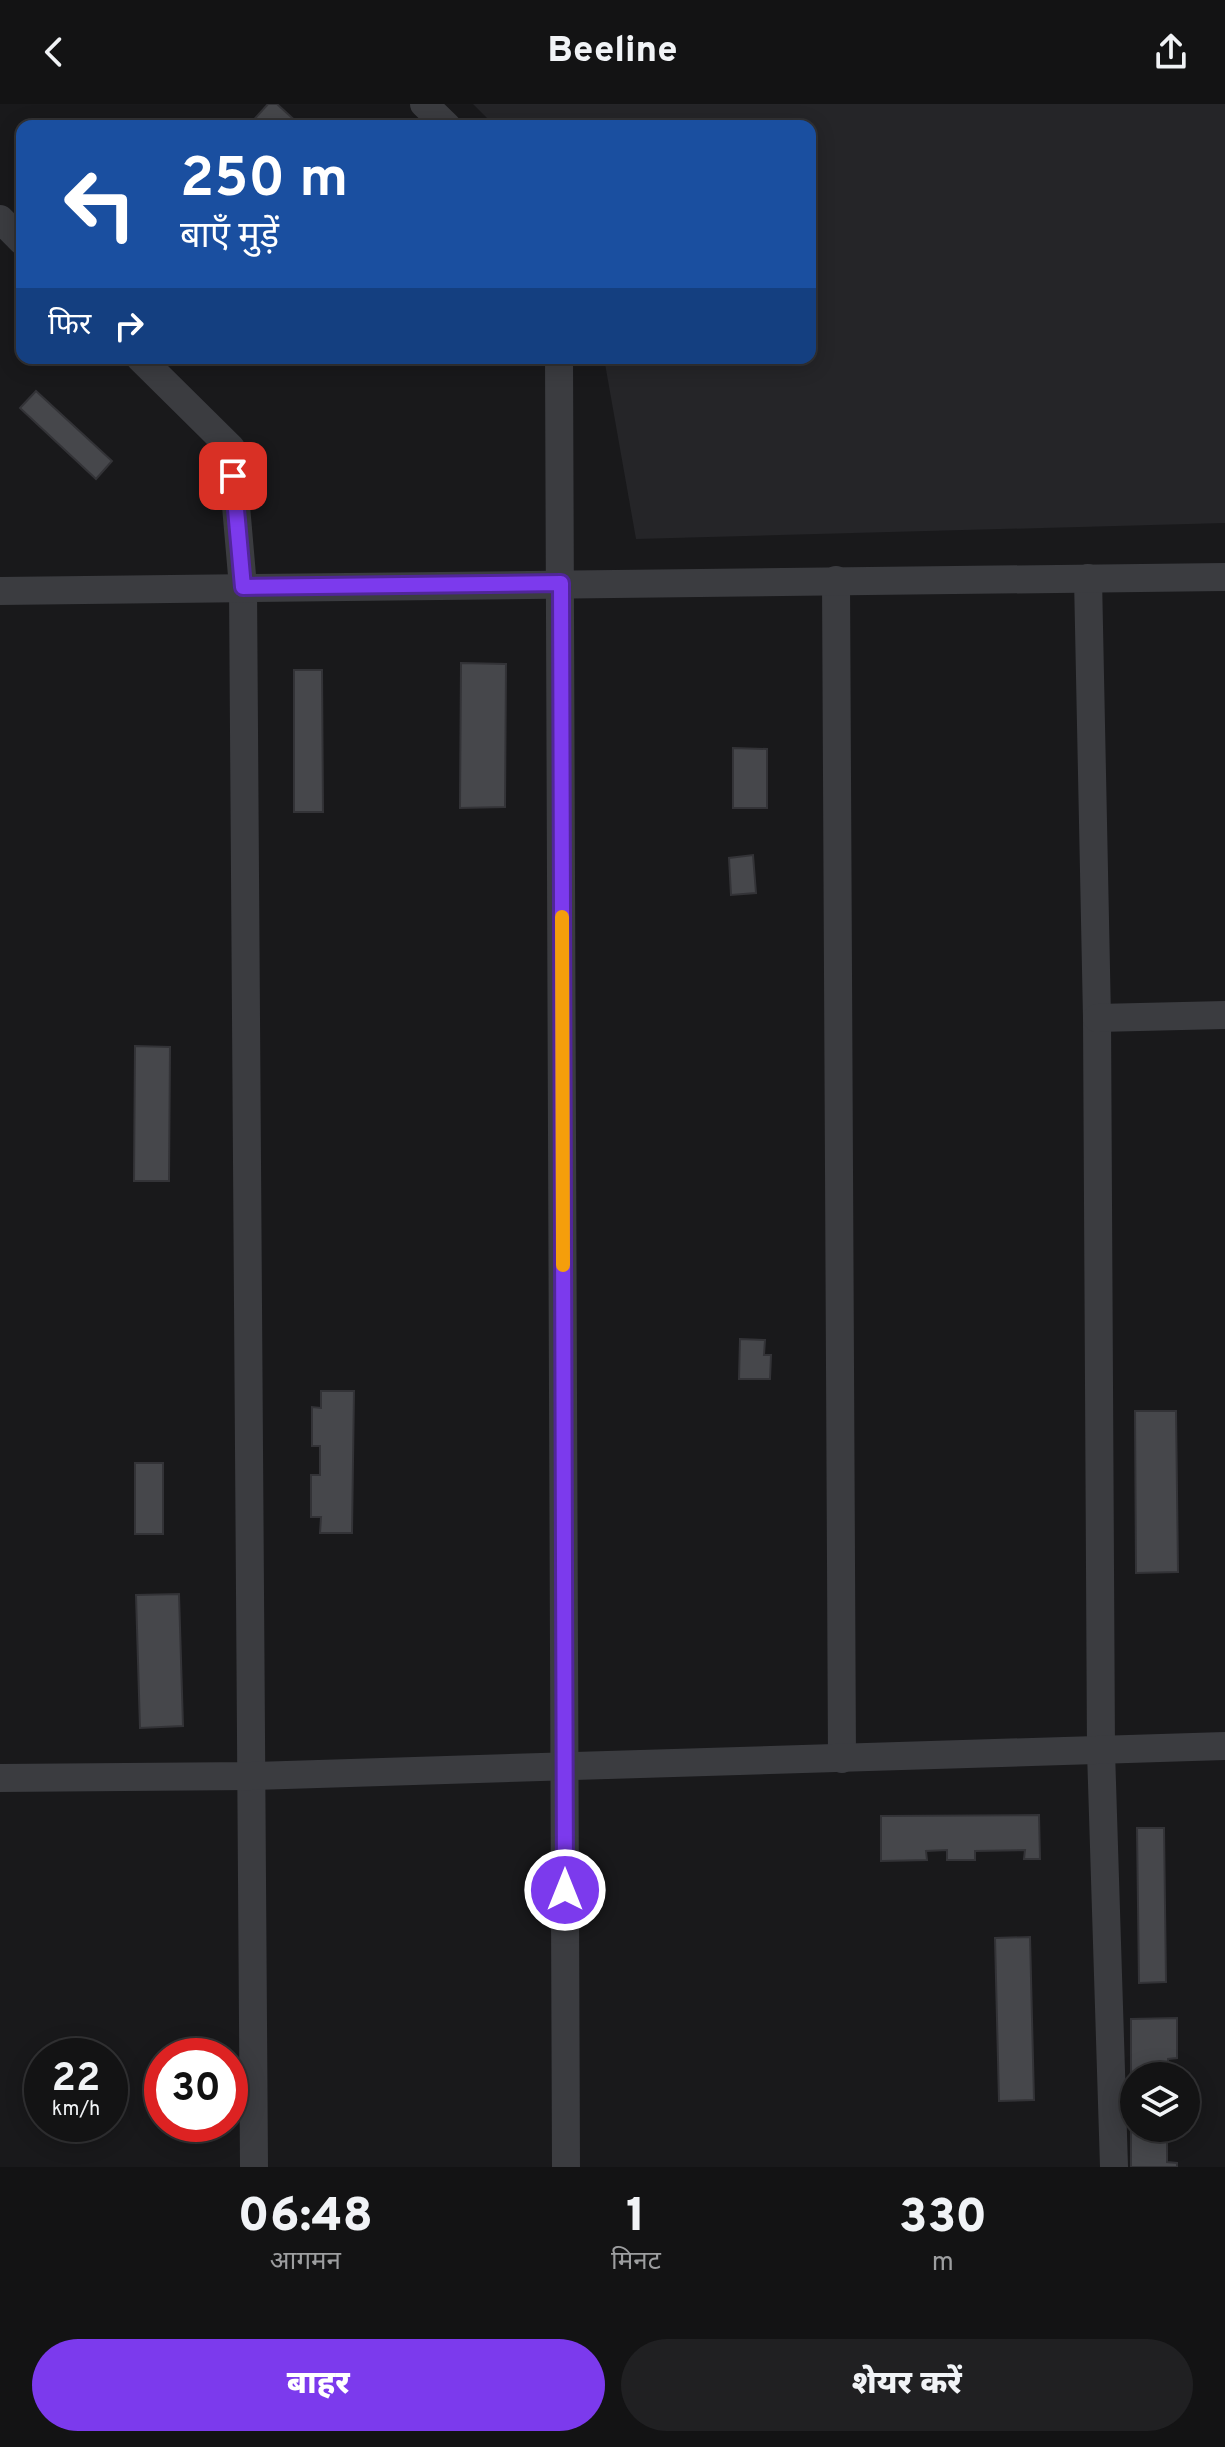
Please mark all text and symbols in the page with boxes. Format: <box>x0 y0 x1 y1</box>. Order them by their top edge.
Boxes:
text: Beeline <box>547 29 678 75</box>
icon: back <box>32 30 76 74</box>
icon: share <box>1149 30 1193 74</box>
text: 250 m <box>180 146 348 216</box>
icon: left <box>48 152 152 256</box>
text: बाएँ मुड़ें <box>180 215 279 261</box>
icon: right <box>107 304 151 348</box>
text: फिर <box>48 308 91 345</box>
pin <box>199 442 267 510</box>
icon: arrive <box>211 454 255 498</box>
position arrow <box>523 1848 607 1932</box>
speed limit sign: 30 <box>144 2038 248 2142</box>
text: 22 <box>52 2055 100 2105</box>
map controls <box>1120 2062 1200 2142</box>
button: layers <box>1120 2062 1200 2142</box>
text: km/h <box>52 2097 100 2123</box>
text: 06:48 <box>238 2188 373 2248</box>
text: 1 <box>626 2188 646 2248</box>
text: 330 <box>899 2189 987 2249</box>
text: आगमन <box>270 2246 341 2279</box>
text: मिनट <box>611 2246 661 2279</box>
text: m <box>932 2247 954 2280</box>
button: बाहर <box>32 2339 605 2431</box>
button: शेयर करें <box>621 2339 1193 2431</box>

